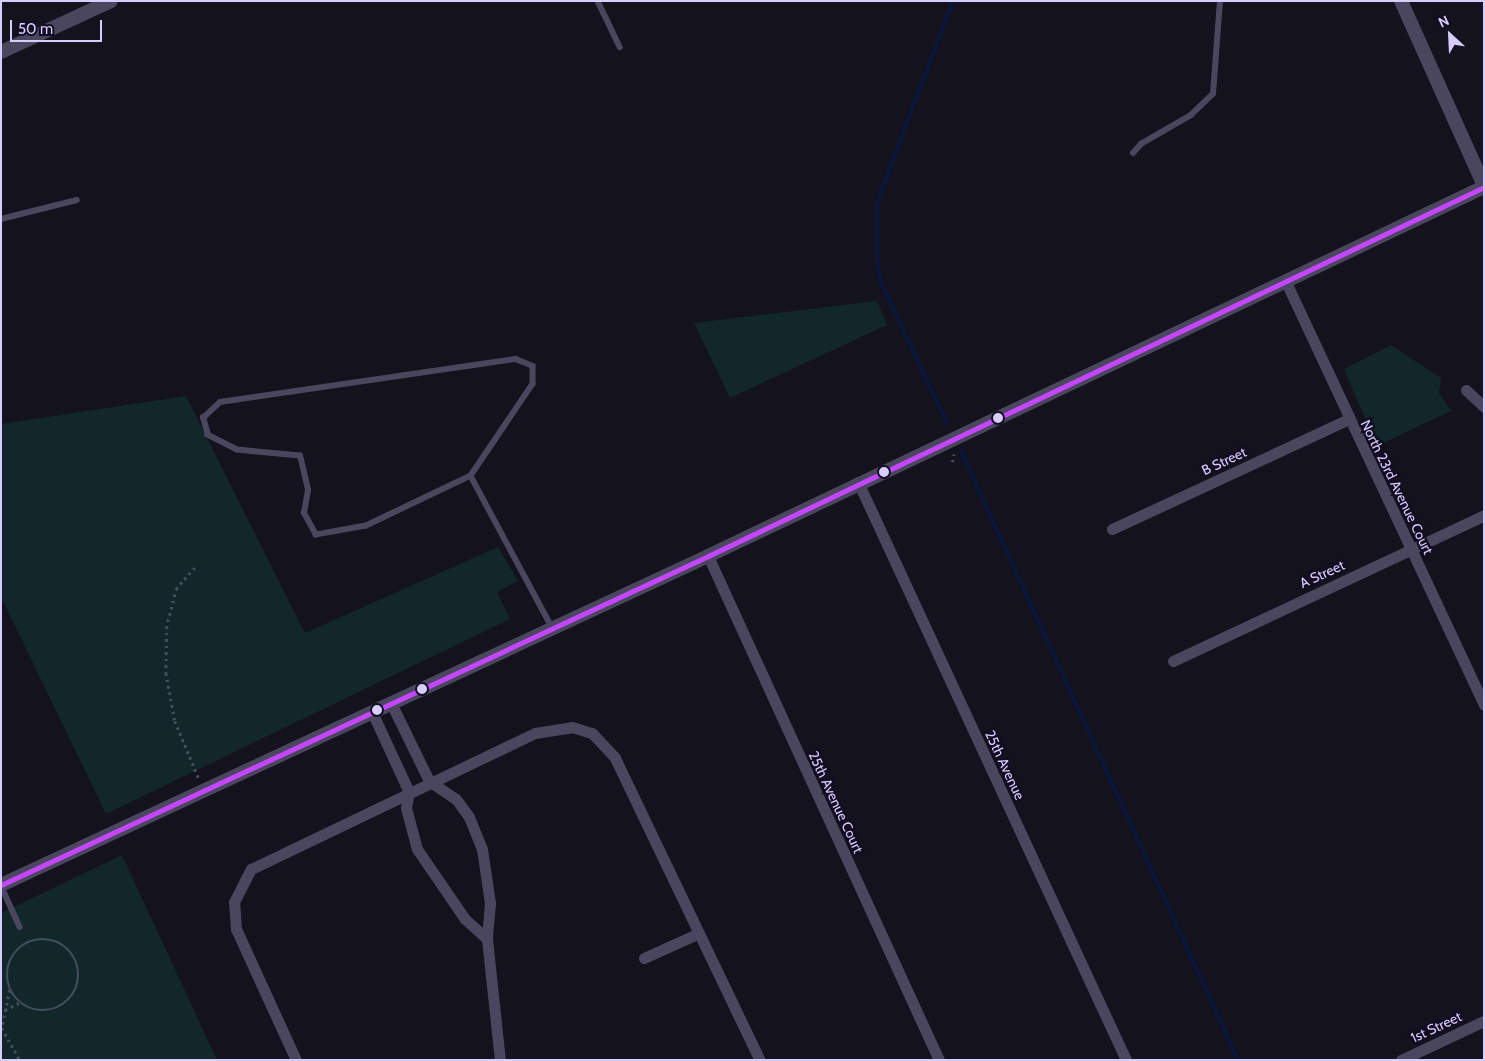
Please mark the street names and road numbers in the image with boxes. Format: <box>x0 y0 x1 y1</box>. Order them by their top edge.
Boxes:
street label: North 23rd Avenue Court <box>1357 417 1437 557</box>
street label: B Street <box>1199 443 1249 479</box>
street label: A Street <box>1297 556 1347 592</box>
street label: 25th Avenue <box>982 728 1028 802</box>
street label: 25th Avenue Court <box>805 748 867 856</box>
street label: 1st Street <box>1408 1008 1464 1046</box>

